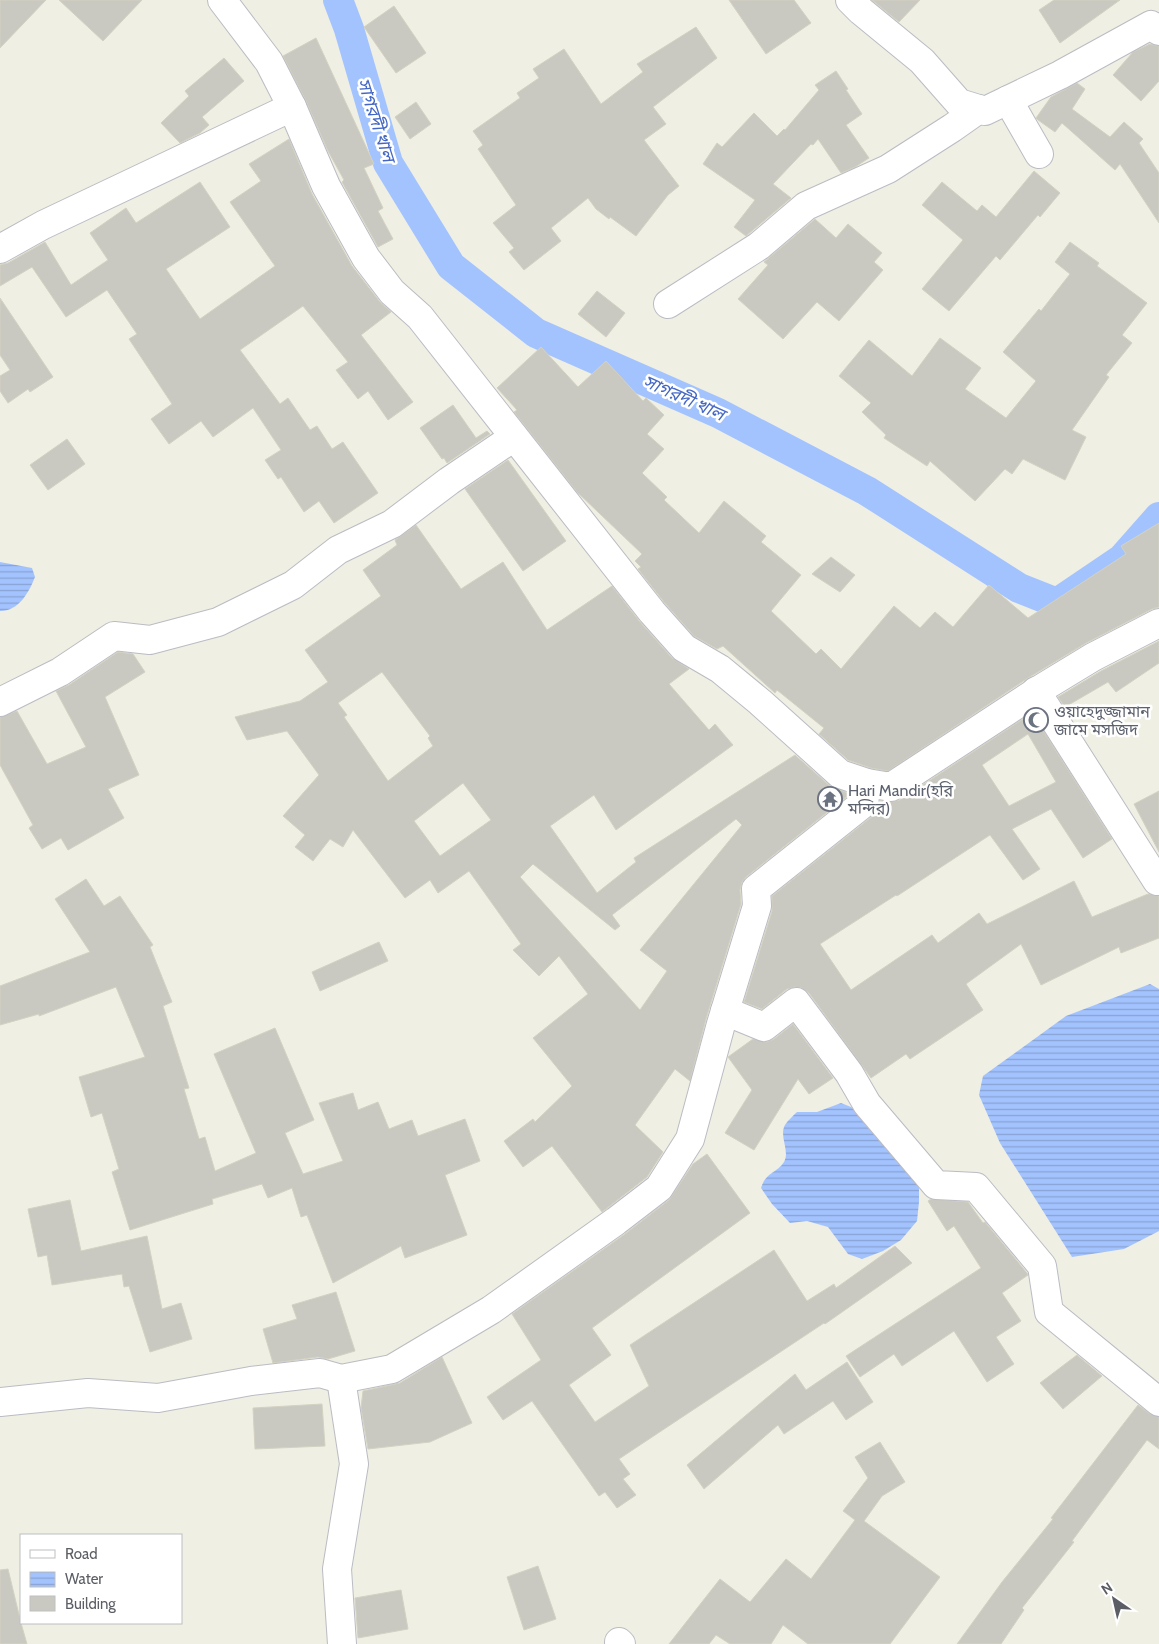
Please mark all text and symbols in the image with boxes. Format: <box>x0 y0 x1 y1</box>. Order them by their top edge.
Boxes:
water label: সাগরদী খাল <box>352 75 401 168</box>
water label: সাগরদী খাল <box>640 370 732 427</box>
place label: ওয়াহেদুজ্জামান জামে মসজিদ <box>1053 702 1150 739</box>
mosque icon: ওয়াহেদুজ্জামান জামে মসজিদ <box>1023 707 1049 733</box>
place label: Hari Mandir(হরি মন্দির) <box>847 781 954 818</box>
temple icon: Hari Mandir(হরি মন্দির) <box>817 786 843 812</box>
legend <box>20 1534 182 1624</box>
text: Road <box>65 1545 98 1563</box>
text: Water <box>65 1570 103 1588</box>
north arrow <box>1089 1574 1139 1624</box>
text: N <box>1098 1578 1116 1598</box>
text: Building <box>65 1595 116 1613</box>

